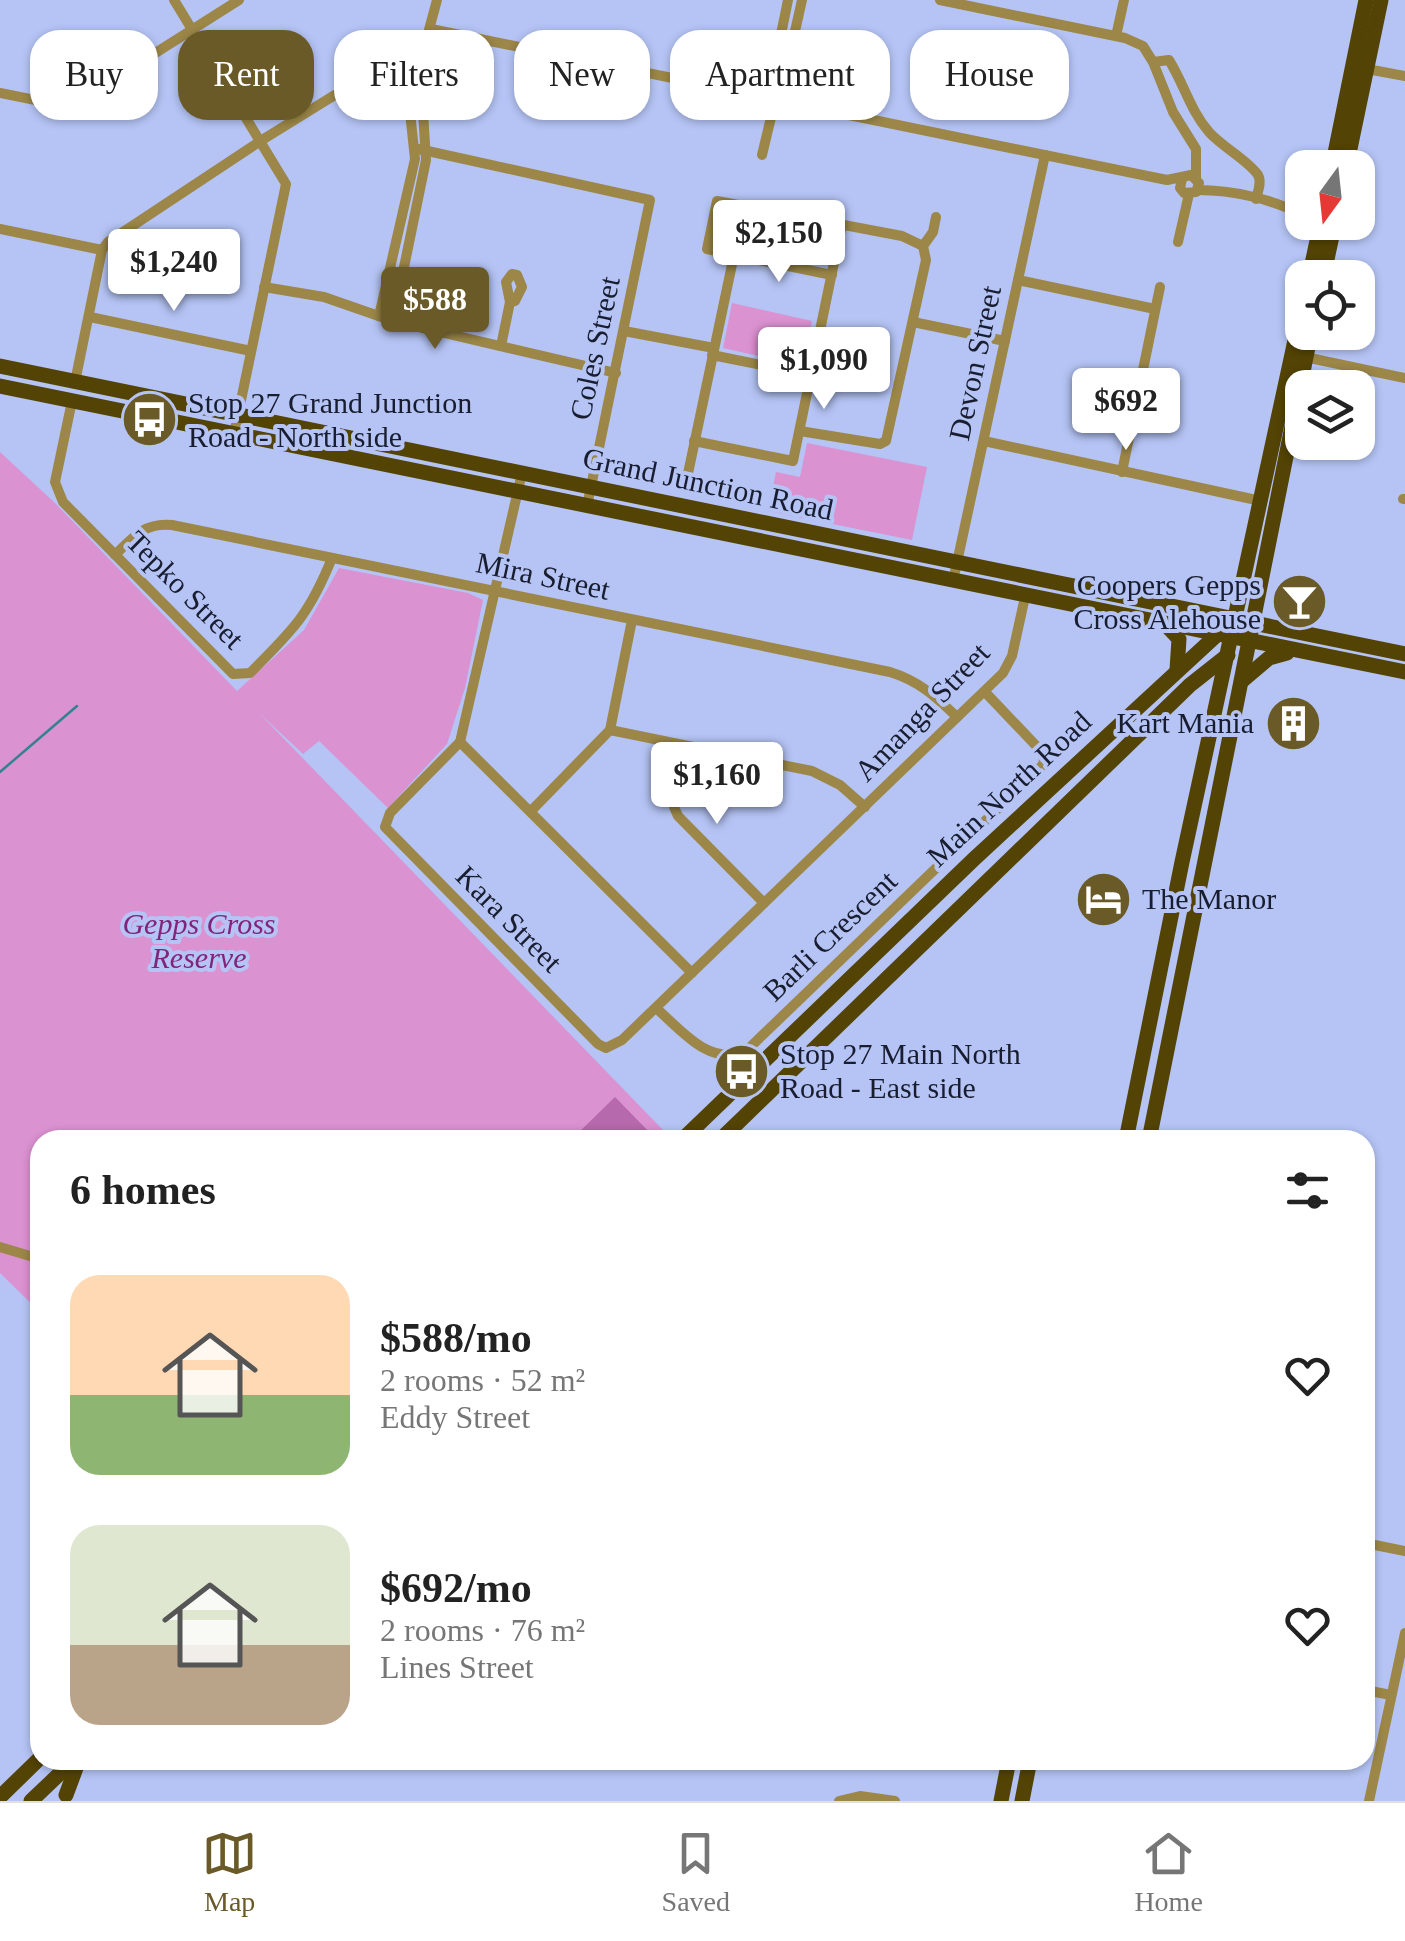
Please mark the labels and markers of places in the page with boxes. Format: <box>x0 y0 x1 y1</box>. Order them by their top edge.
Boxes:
pin: $2,150 <box>698 200 860 285</box>
pin: $1,240 <box>93 229 255 314</box>
pin: $588 <box>376 267 494 352</box>
pin: $1,090 <box>743 327 905 412</box>
pin: $692 <box>1067 368 1185 453</box>
place label: Stop 27 Grand Junction Road - North side <box>188 386 472 453</box>
bus stop icon: Stop 27 Grand Junction Road - North side <box>119 390 179 450</box>
place label: Coopers Gepps Cross Alehouse <box>1074 568 1261 635</box>
bar icon: Coopers Gepps Cross Alehouse <box>1270 572 1330 632</box>
building icon: Kart Mania <box>1263 693 1323 753</box>
place label: Kart Mania <box>1117 706 1254 739</box>
pin: $1,160 <box>636 742 798 827</box>
hotel icon: The Manor <box>1073 869 1133 929</box>
place label: The Manor <box>1142 882 1276 915</box>
place label: Stop 27 Main North Road - East side <box>780 1037 1021 1104</box>
bus stop icon: Stop 27 Main North Road - East side <box>711 1041 771 1101</box>

